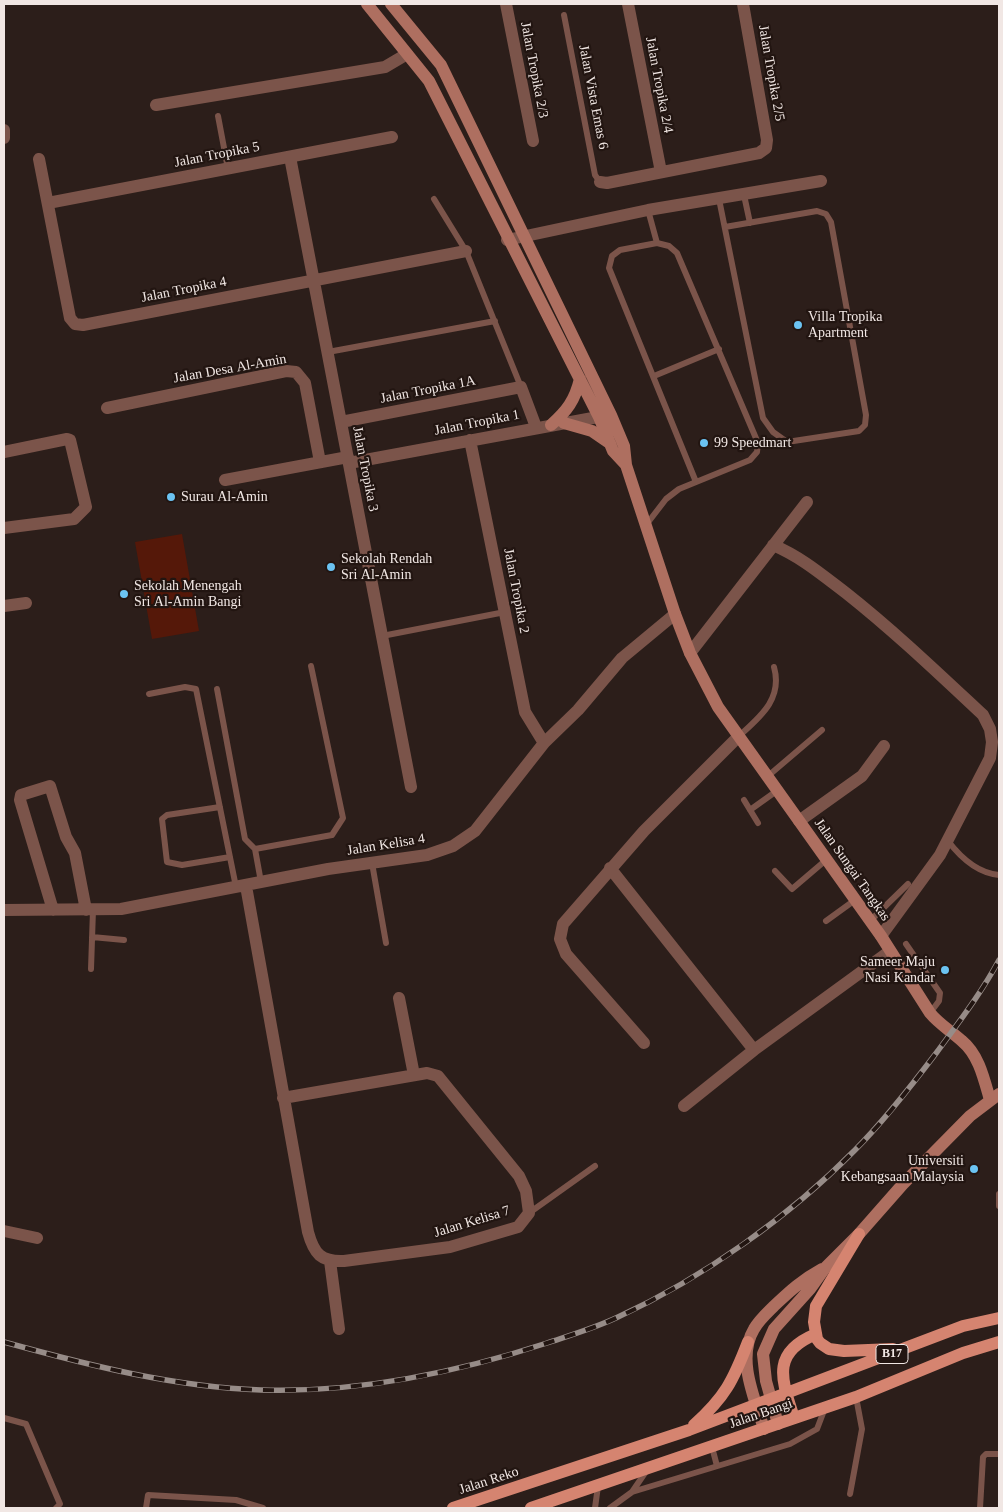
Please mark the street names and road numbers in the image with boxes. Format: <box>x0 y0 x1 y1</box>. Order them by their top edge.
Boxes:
street label: Jalan Tropika 2/3 <box>516 21 552 119</box>
street label: Jalan Tropika 2/5 <box>754 24 788 122</box>
street label: Jalan Tropika 2/4 <box>641 36 677 134</box>
street label: Jalan Vista Emas 6 <box>575 43 611 151</box>
street label: Jalan Tropika 5 <box>173 138 261 172</box>
street label: Jalan Tropika 4 <box>140 273 228 307</box>
street label: Jalan Desa Al-Amin <box>172 351 288 387</box>
street label: Jalan Tropika 1A <box>379 373 477 407</box>
street label: Jalan Tropika 1 <box>433 406 521 440</box>
street label: Jalan Tropika 3 <box>348 425 382 513</box>
street label: Jalan Tropika 2 <box>499 547 533 635</box>
street label: Jalan Sungai Tangkas <box>810 816 894 924</box>
street label: Jalan Kelisa 4 <box>346 831 426 859</box>
street label: Jalan Kelisa 7 <box>432 1202 512 1242</box>
road number: B17 <box>876 1345 908 1364</box>
street label: Jalan Bangi <box>727 1395 795 1433</box>
street label: Jalan Reko <box>457 1463 521 1499</box>

